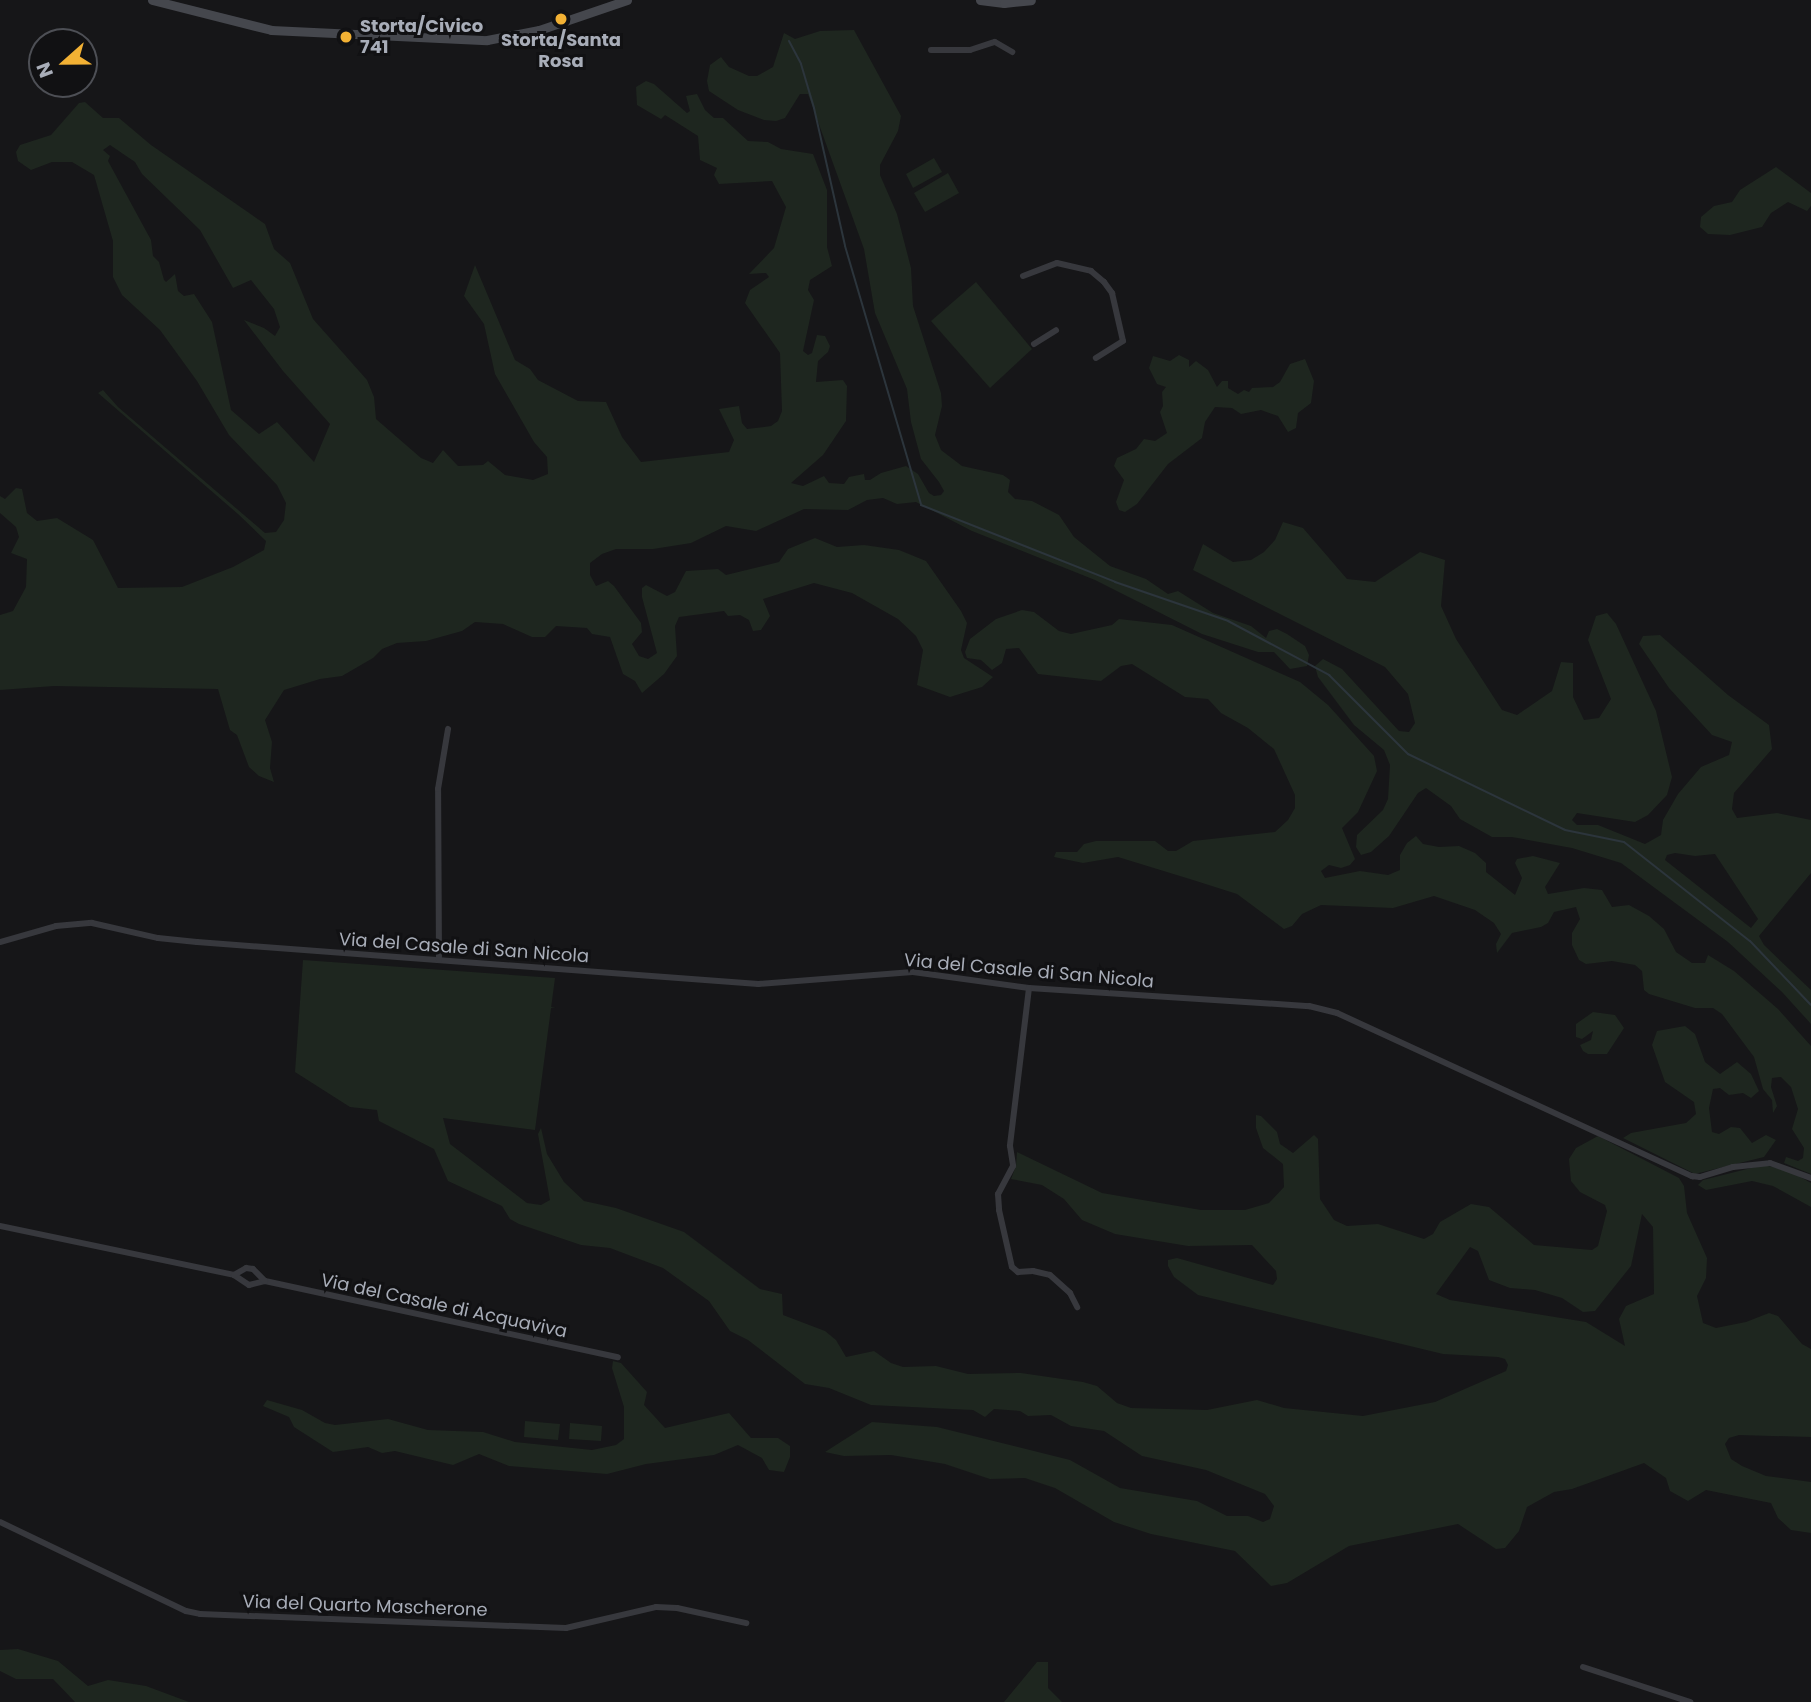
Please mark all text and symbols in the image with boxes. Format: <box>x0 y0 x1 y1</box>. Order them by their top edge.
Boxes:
marker: Storta/Santa Rosa <box>553 11 569 27</box>
place label: Storta/Civico 741 <box>360 16 483 58</box>
north arrow <box>28 28 98 98</box>
marker: Storta/Civico 741 <box>338 29 354 45</box>
place label: Storta/Santa Rosa <box>501 30 621 72</box>
text: N <box>30 58 60 82</box>
street label: Via del Casale di San Nicola <box>338 928 590 968</box>
street label: Via del Casale di San Nicola <box>903 949 1155 993</box>
street label: Via del Casale di Acquaviva <box>319 1269 569 1343</box>
street label: Via del Quarto Mascherone <box>242 1591 488 1621</box>

